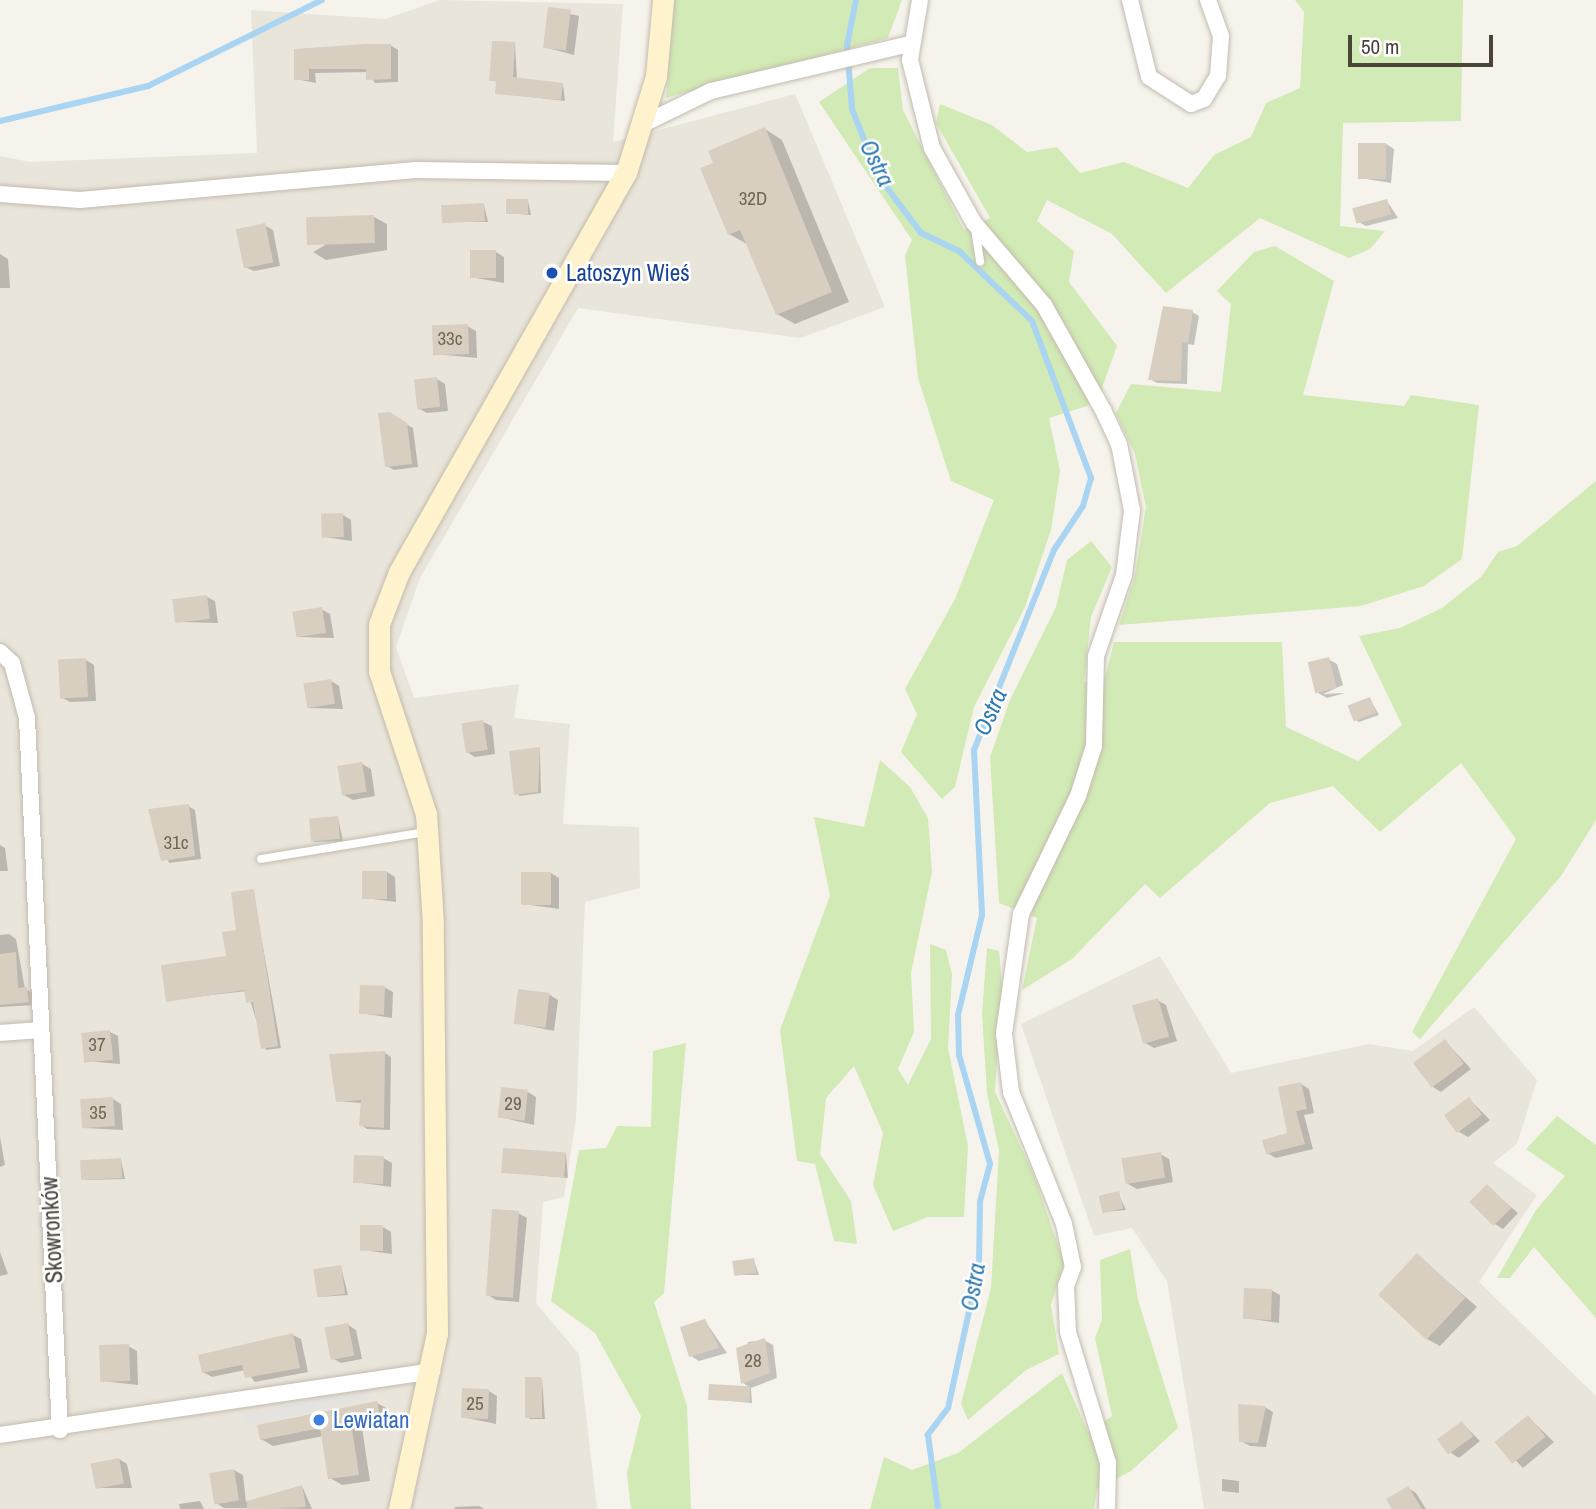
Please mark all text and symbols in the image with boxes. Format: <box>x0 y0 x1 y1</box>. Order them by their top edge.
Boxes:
scale bar <box>1351 21 1496 65</box>
text: 50 m <box>1361 32 1399 61</box>
water label: Ostra <box>854 135 900 191</box>
house number: 32D <box>739 188 767 210</box>
place label: Latoszyn Wieś <box>566 259 690 287</box>
marker: Latoszyn Wieś <box>544 265 560 281</box>
house number: 33c <box>437 328 463 350</box>
water label: Ostra <box>967 684 1013 740</box>
house number: 31c <box>163 832 189 854</box>
house number: 37 <box>88 1034 106 1056</box>
house number: 29 <box>504 1093 522 1115</box>
house number: 35 <box>89 1102 107 1124</box>
street label: Skowronków <box>35 1176 69 1284</box>
water label: Ostra <box>955 1261 991 1313</box>
house number: 28 <box>744 1350 762 1372</box>
house number: 25 <box>466 1393 484 1415</box>
place label: Lewiatan <box>333 1406 410 1434</box>
marker: Lewiatan <box>311 1412 327 1428</box>

